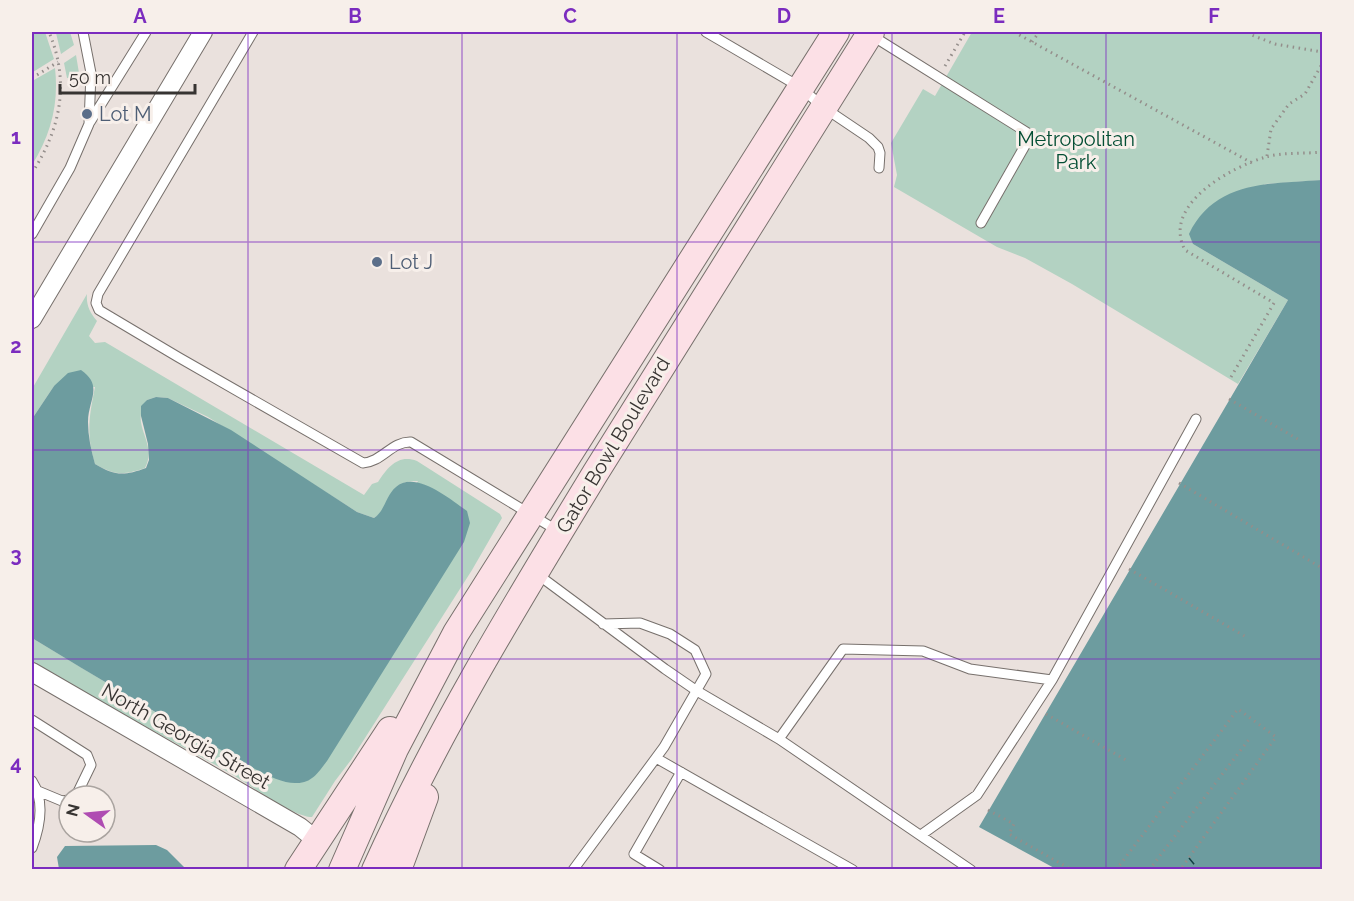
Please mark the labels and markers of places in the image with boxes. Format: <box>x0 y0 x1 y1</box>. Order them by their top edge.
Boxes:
place label: Lot M <box>99 102 152 126</box>
marker: Lot M <box>80 107 94 121</box>
place label: Lot J <box>389 250 433 274</box>
marker: Lot J <box>370 255 384 269</box>

